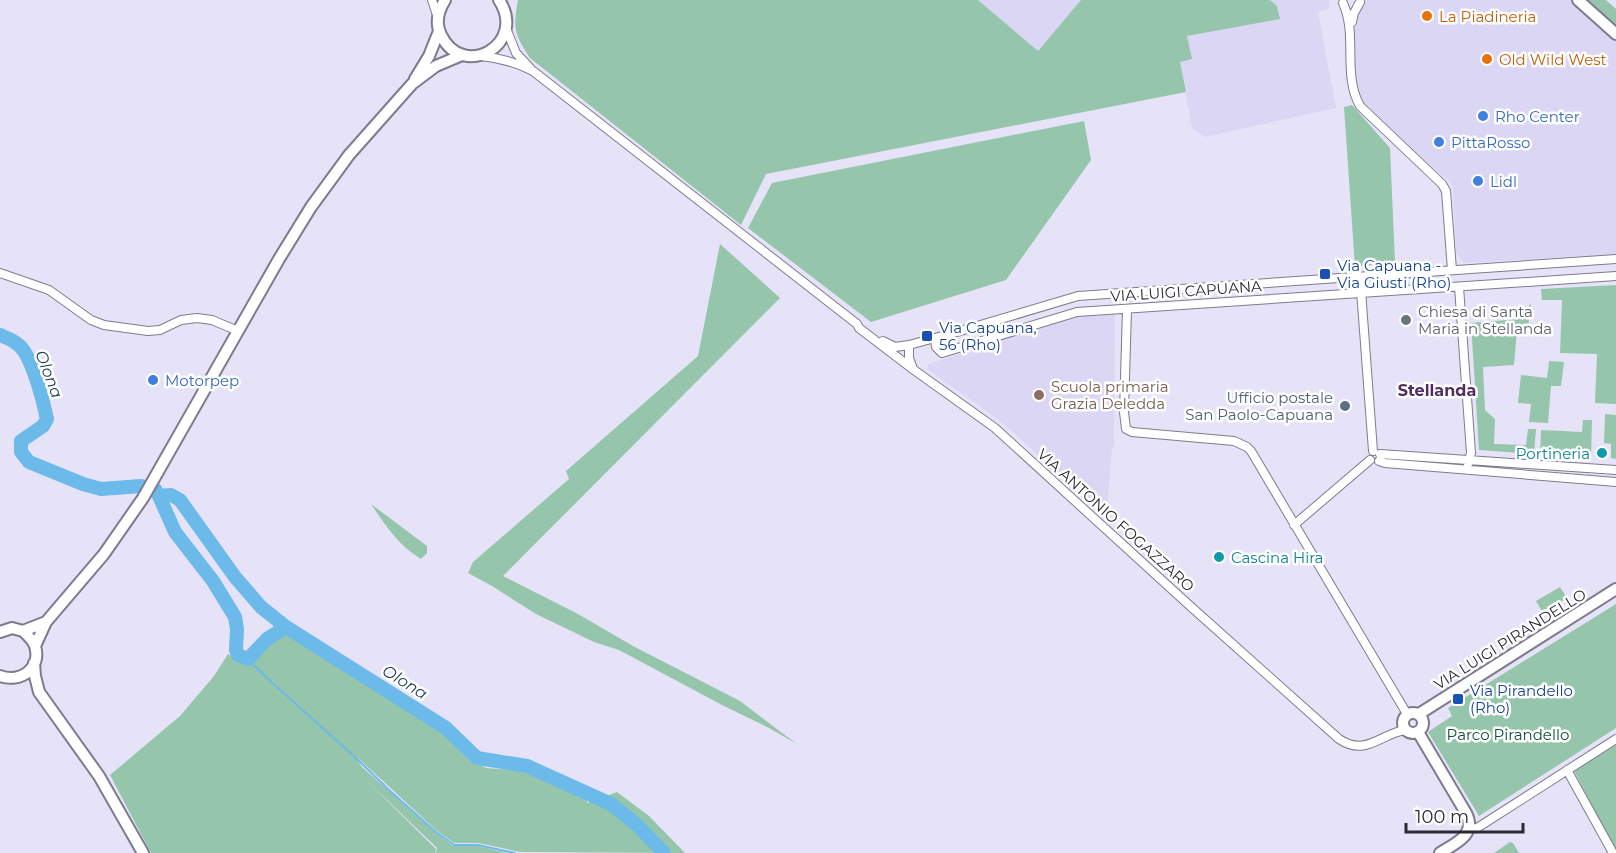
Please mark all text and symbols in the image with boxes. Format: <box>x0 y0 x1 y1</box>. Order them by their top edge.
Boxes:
place label: La Piadineria <box>1439 7 1536 26</box>
marker: La Piadineria <box>1420 9 1434 23</box>
place label: Old Wild West <box>1499 50 1607 69</box>
marker: Old Wild West <box>1480 52 1494 66</box>
place label: Rho Center <box>1495 107 1580 126</box>
marker: Rho Center <box>1476 109 1490 123</box>
place label: PittaRosso <box>1451 133 1531 152</box>
marker: PittaRosso <box>1432 135 1446 149</box>
place label: Lidl <box>1490 172 1517 191</box>
marker: Lidl <box>1471 174 1485 188</box>
place label: Via Capuana - Via Giusti (Rho) <box>1337 256 1451 292</box>
marker: Via Capuana - Via Giusti (Rho) <box>1318 267 1332 281</box>
street label: VIA LUIGI CAPUANA <box>1110 276 1263 306</box>
place label: Chiesa di Santa Maria in Stellanda <box>1418 302 1552 338</box>
marker: Chiesa di Santa Maria in Stellanda <box>1399 313 1413 327</box>
place label: Via Capuana, 56 (Rho) <box>939 318 1037 354</box>
marker: Via Capuana, 56 (Rho) <box>920 329 934 343</box>
water label: Olona <box>31 348 67 401</box>
place label: Motorpep <box>165 371 239 390</box>
marker: Motorpep <box>146 373 160 387</box>
place label: Scuola primaria Grazia Deledda <box>1051 377 1169 413</box>
district label: Stellanda <box>1398 381 1476 400</box>
marker: Scuola primaria Grazia Deledda <box>1032 388 1046 402</box>
place label: Ufficio postale San Paolo-Capuana <box>1185 388 1333 424</box>
marker: Ufficio postale San Paolo-Capuana <box>1338 399 1352 413</box>
street label: VIA ANTONIO FOGAZZARO <box>1034 444 1198 596</box>
place label: Portineria <box>1516 444 1590 463</box>
marker: Portineria <box>1595 446 1609 460</box>
place label: Cascina Hira <box>1231 548 1323 567</box>
marker: Cascina Hira <box>1212 550 1226 564</box>
street label: VIA LUIGI PIRANDELLO <box>1430 584 1590 694</box>
water label: Olona <box>379 661 431 703</box>
place label: Via Pirandello (Rho) <box>1470 681 1573 717</box>
marker: Via Pirandello (Rho) <box>1451 692 1465 706</box>
park label: Parco Pirandello <box>1447 725 1569 744</box>
scale bar <box>1406 796 1523 834</box>
text: 100 m <box>1415 806 1469 828</box>

